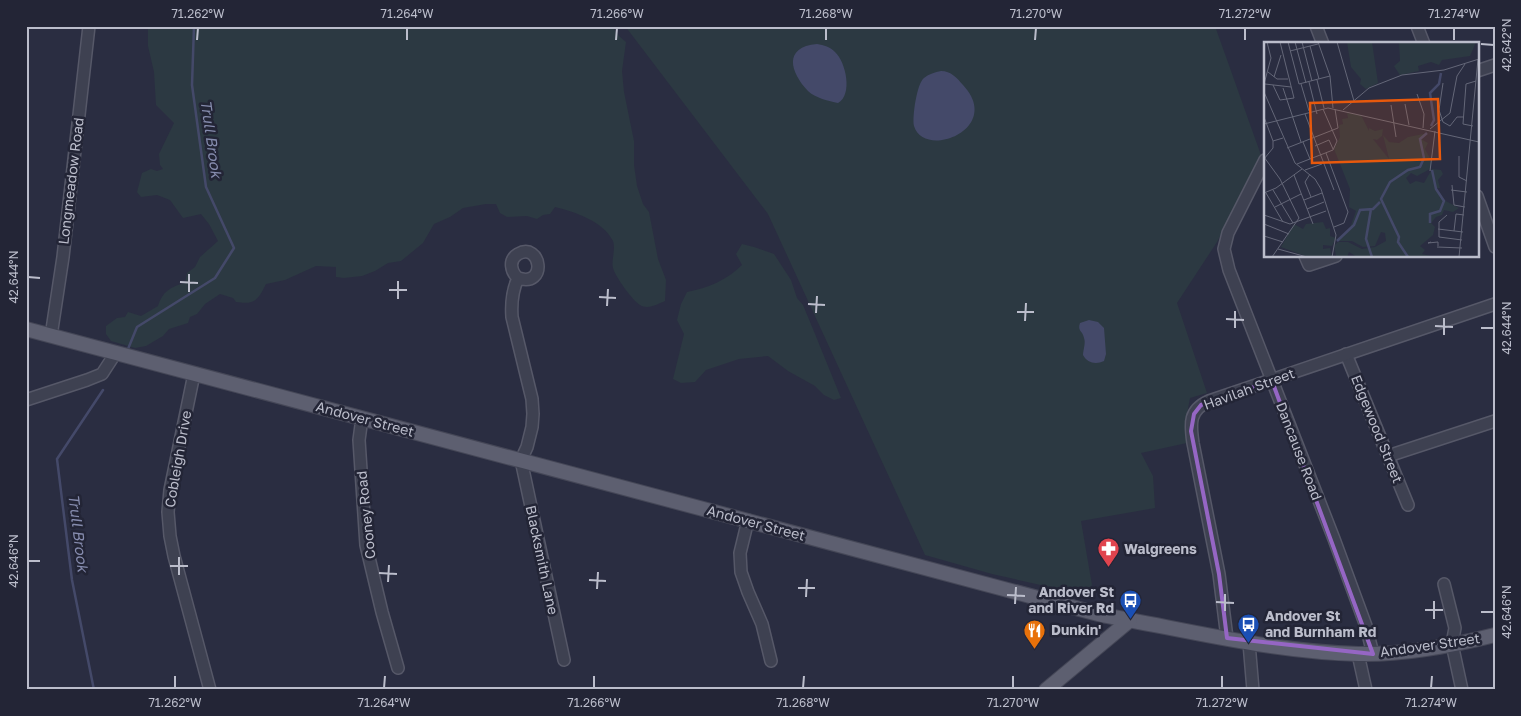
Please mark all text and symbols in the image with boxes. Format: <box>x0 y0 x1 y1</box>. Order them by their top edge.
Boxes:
text: 71.262°W <box>171 6 225 21</box>
text: 71.264°W <box>381 6 434 21</box>
text: 71.266°W <box>590 6 644 21</box>
text: 71.268°W <box>799 6 853 21</box>
text: 71.270°W <box>1010 6 1063 21</box>
text: 71.272°W <box>1219 6 1272 21</box>
text: 71.274°W <box>1428 6 1480 21</box>
text: 42.642°N <box>1499 18 1514 72</box>
inset map <box>1264 42 1478 258</box>
water label: Trull Brook <box>198 99 227 180</box>
street label: Longmeadow Road <box>54 116 87 245</box>
text: 42.644°N <box>6 251 21 303</box>
text: 42.644°N <box>1499 302 1514 354</box>
street label: Havilah Street <box>1201 364 1297 413</box>
street label: Edgewood Street <box>1348 372 1407 485</box>
street label: Andover Street <box>314 397 416 440</box>
street label: Dancause Road <box>1273 399 1326 502</box>
street label: Cobleigh Drive <box>161 409 194 509</box>
street label: Cooney Road <box>352 470 379 560</box>
water label: Trull Brook <box>65 493 93 574</box>
street label: Andover Street <box>705 501 807 544</box>
street label: Blacksmith Lane <box>523 504 562 616</box>
text: 42.646°N <box>6 534 21 588</box>
pharmacy icon: Walgreens <box>1096 537 1120 568</box>
place label: Walgreens <box>1124 540 1197 557</box>
place label: Andover St and River Rd <box>1028 583 1114 616</box>
text: 42.646°N <box>1499 585 1514 639</box>
bus stop icon: Andover St and River Rd <box>1118 588 1142 619</box>
place label: Andover St and Burnham Rd <box>1265 607 1376 640</box>
bus stop icon: Andover St and Burnham Rd <box>1237 612 1261 643</box>
restaurant icon: Dunkin' <box>1023 618 1047 649</box>
place label: Dunkin' <box>1051 621 1101 638</box>
street label: Andover Street <box>1379 629 1481 660</box>
text: 71.262°W <box>148 695 202 710</box>
text: 71.264°W <box>358 695 411 710</box>
text: 71.266°W <box>567 695 621 710</box>
text: 71.268°W <box>776 695 830 710</box>
text: 71.270°W <box>987 695 1040 710</box>
text: 71.272°W <box>1196 695 1249 710</box>
text: 71.274°W <box>1405 695 1457 710</box>

